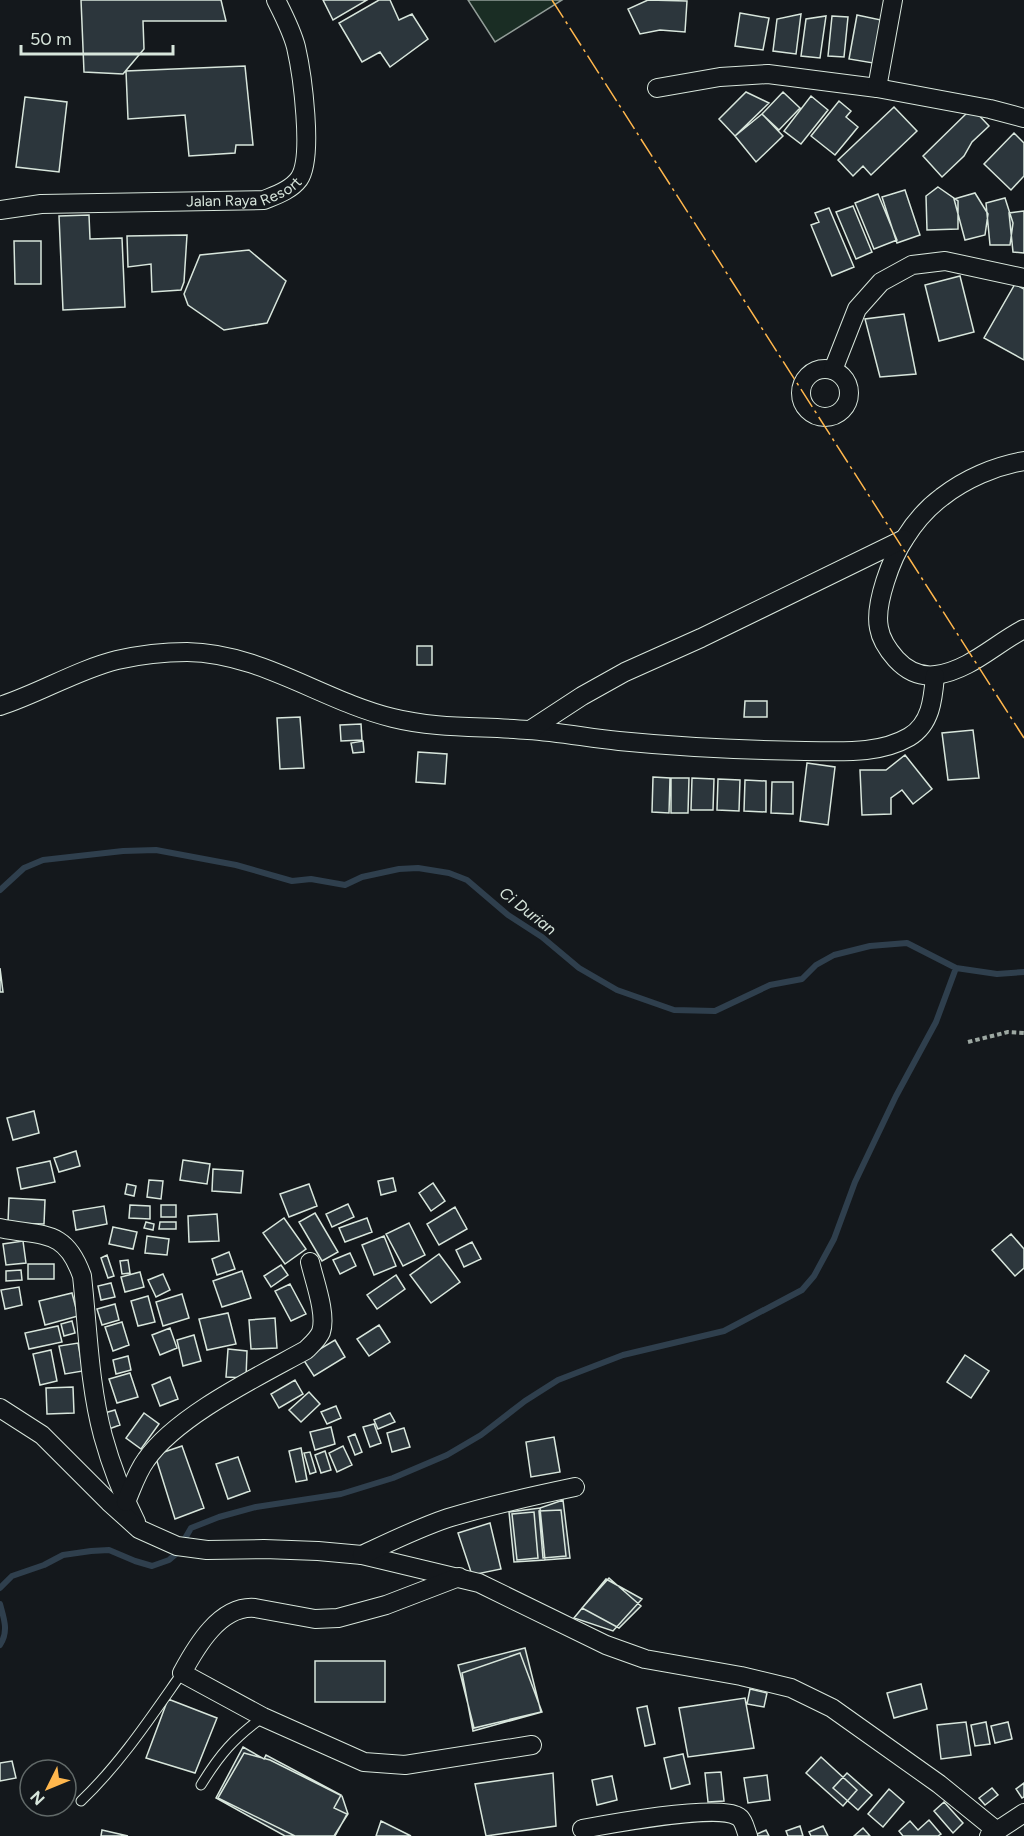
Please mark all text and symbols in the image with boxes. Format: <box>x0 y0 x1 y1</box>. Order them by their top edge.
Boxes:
scale bar <box>21 18 172 56</box>
text: 50 m <box>30 28 72 50</box>
street label: Jalan Raya Resort <box>186 173 306 210</box>
water label: Ci Durian <box>496 883 560 939</box>
north arrow <box>18 1758 78 1818</box>
text: N <box>26 1787 49 1809</box>

